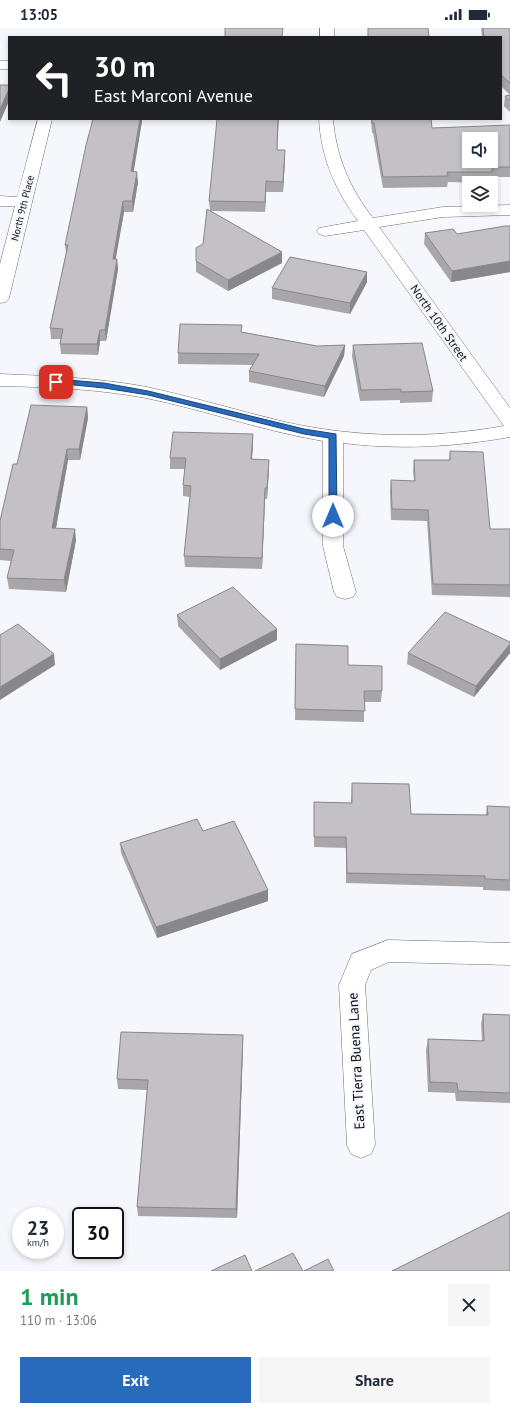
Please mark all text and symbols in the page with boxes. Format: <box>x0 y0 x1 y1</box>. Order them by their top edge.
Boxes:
text: 13:05 <box>20 5 58 24</box>
text: 30 m <box>94 48 155 85</box>
icon: left <box>28 52 80 104</box>
text: East Marconi Avenue <box>94 84 253 107</box>
map controls <box>462 132 498 212</box>
button: sound <box>462 132 498 168</box>
street label: North 9th Place <box>8 174 37 242</box>
button: layers <box>462 176 498 212</box>
street label: North 10th Street <box>407 281 471 364</box>
pin <box>39 365 73 399</box>
icon: arrive <box>45 371 67 393</box>
position arrow <box>312 495 354 537</box>
street label: East Tierra Buena Lane <box>343 992 369 1130</box>
speed limit sign: 30 <box>72 1207 124 1259</box>
text: 23 <box>27 1215 49 1241</box>
text: km/h <box>27 1236 49 1249</box>
text: 1 min <box>20 1281 79 1312</box>
button: close <box>448 1284 490 1326</box>
text: 110 m · 13:06 <box>20 1312 97 1329</box>
button: Exit <box>20 1357 251 1403</box>
button: Share <box>259 1357 490 1403</box>

